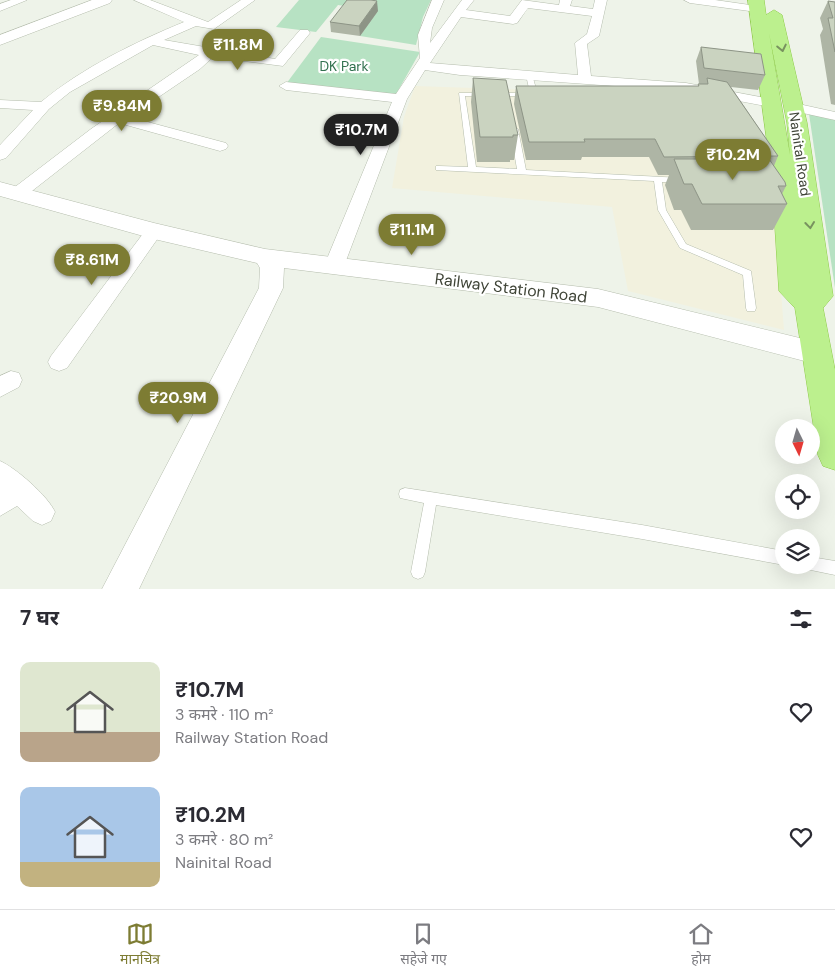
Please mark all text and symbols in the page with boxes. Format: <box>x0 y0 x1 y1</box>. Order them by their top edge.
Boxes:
pin: ₹11.8M <box>197 28 279 71</box>
text: ₹11.8M <box>213 34 263 55</box>
one-way arrow <box>776 43 786 52</box>
park label: DK Park <box>319 57 369 75</box>
pin: ₹9.84M <box>81 90 163 132</box>
text: ₹9.84M <box>93 95 151 116</box>
street label: Nainital Road <box>785 111 815 197</box>
pin: ₹10.7M <box>320 114 402 156</box>
text: ₹10.7M <box>335 119 387 140</box>
pin: ₹10.2M <box>692 138 774 181</box>
text: ₹10.2M <box>706 144 760 165</box>
pin: ₹11.1M <box>371 214 453 256</box>
text: ₹11.1M <box>390 219 435 240</box>
one-way arrow <box>804 222 815 230</box>
pin: ₹8.61M <box>51 244 133 286</box>
text: ₹8.61M <box>65 249 119 270</box>
street label: Railway Station Road <box>434 268 588 308</box>
pin: ₹20.9M <box>137 382 219 424</box>
text: ₹20.9M <box>149 387 207 408</box>
north arrow <box>775 419 820 464</box>
map controls <box>775 419 820 574</box>
button: locate <box>775 474 820 519</box>
button: layers <box>775 529 820 574</box>
text: 7 घर <box>20 604 59 632</box>
icon: filters <box>787 605 815 633</box>
text: ₹10.7M <box>175 676 244 704</box>
icon: home <box>60 682 120 742</box>
icon: heart <box>787 698 815 726</box>
text: 3 कमरे · 110 m² <box>175 704 274 725</box>
text: Railway Station Road <box>175 727 328 748</box>
text: ₹10.2M <box>175 801 246 829</box>
icon: home <box>60 807 120 867</box>
icon: heart <box>787 823 815 851</box>
text: 3 कमरे · 80 m² <box>175 829 273 850</box>
text: Nainital Road <box>175 852 272 873</box>
tab: मानचित्र <box>120 920 160 970</box>
tab: सहेजे गए <box>400 920 447 970</box>
tab: होम <box>687 920 715 970</box>

